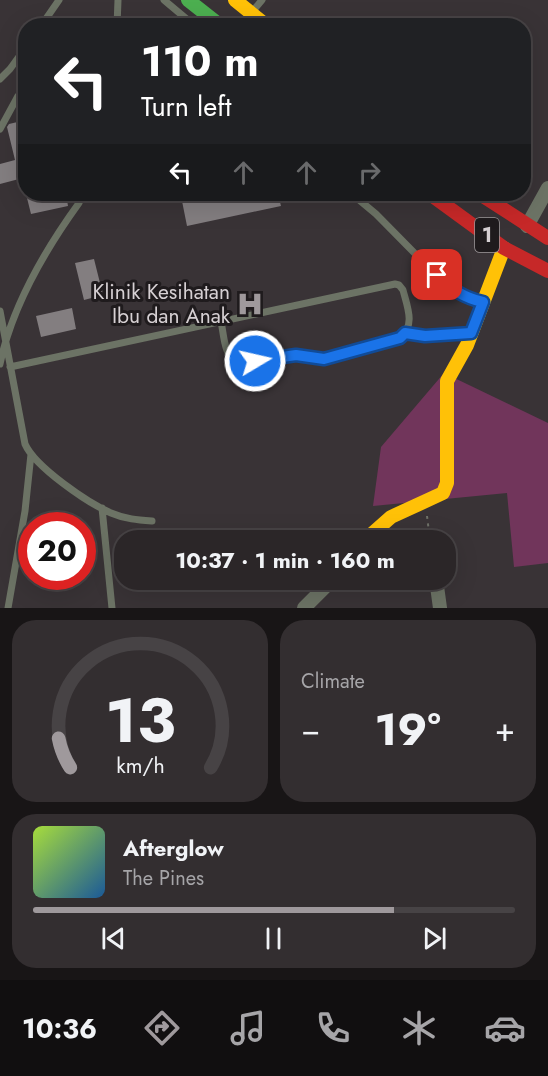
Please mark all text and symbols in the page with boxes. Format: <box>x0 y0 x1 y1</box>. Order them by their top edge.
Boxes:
text: 110 m <box>141 31 259 92</box>
icon: left <box>42 42 120 120</box>
text: Turn left <box>141 87 231 126</box>
icon: left <box>164 156 197 189</box>
icon: ahead <box>227 156 260 189</box>
icon: ahead <box>290 156 323 189</box>
icon: right <box>353 156 386 189</box>
road number: 1 <box>475 218 499 252</box>
pin <box>411 249 462 300</box>
icon: arrive <box>420 258 453 291</box>
place label: Klinik Kesihatan Ibu dan Anak <box>93 277 231 331</box>
hospital icon: Klinik Kesihatan Ibu dan Anak <box>235 289 265 319</box>
position arrow <box>223 329 287 393</box>
speed limit sign: 20 <box>18 512 96 590</box>
text: 10:37 · 1 min · 160 m <box>175 544 395 576</box>
text: Climate <box>301 667 365 696</box>
text: 13 <box>105 675 175 765</box>
text: 19° <box>374 697 441 762</box>
text: − <box>301 706 320 753</box>
text: + <box>495 706 515 753</box>
text: km/h <box>116 750 164 781</box>
text: Afterglow <box>123 832 224 864</box>
text: The Pines <box>123 864 204 893</box>
icon: previous <box>97 922 130 955</box>
icon: pause <box>257 922 290 955</box>
icon: next <box>418 922 451 955</box>
icon: directions <box>141 1007 183 1049</box>
icon: music <box>227 1007 269 1049</box>
icon: phone <box>312 1007 354 1049</box>
icon: climate <box>398 1007 440 1049</box>
icon: car <box>484 1007 526 1049</box>
text: 10:36 <box>22 1009 97 1048</box>

